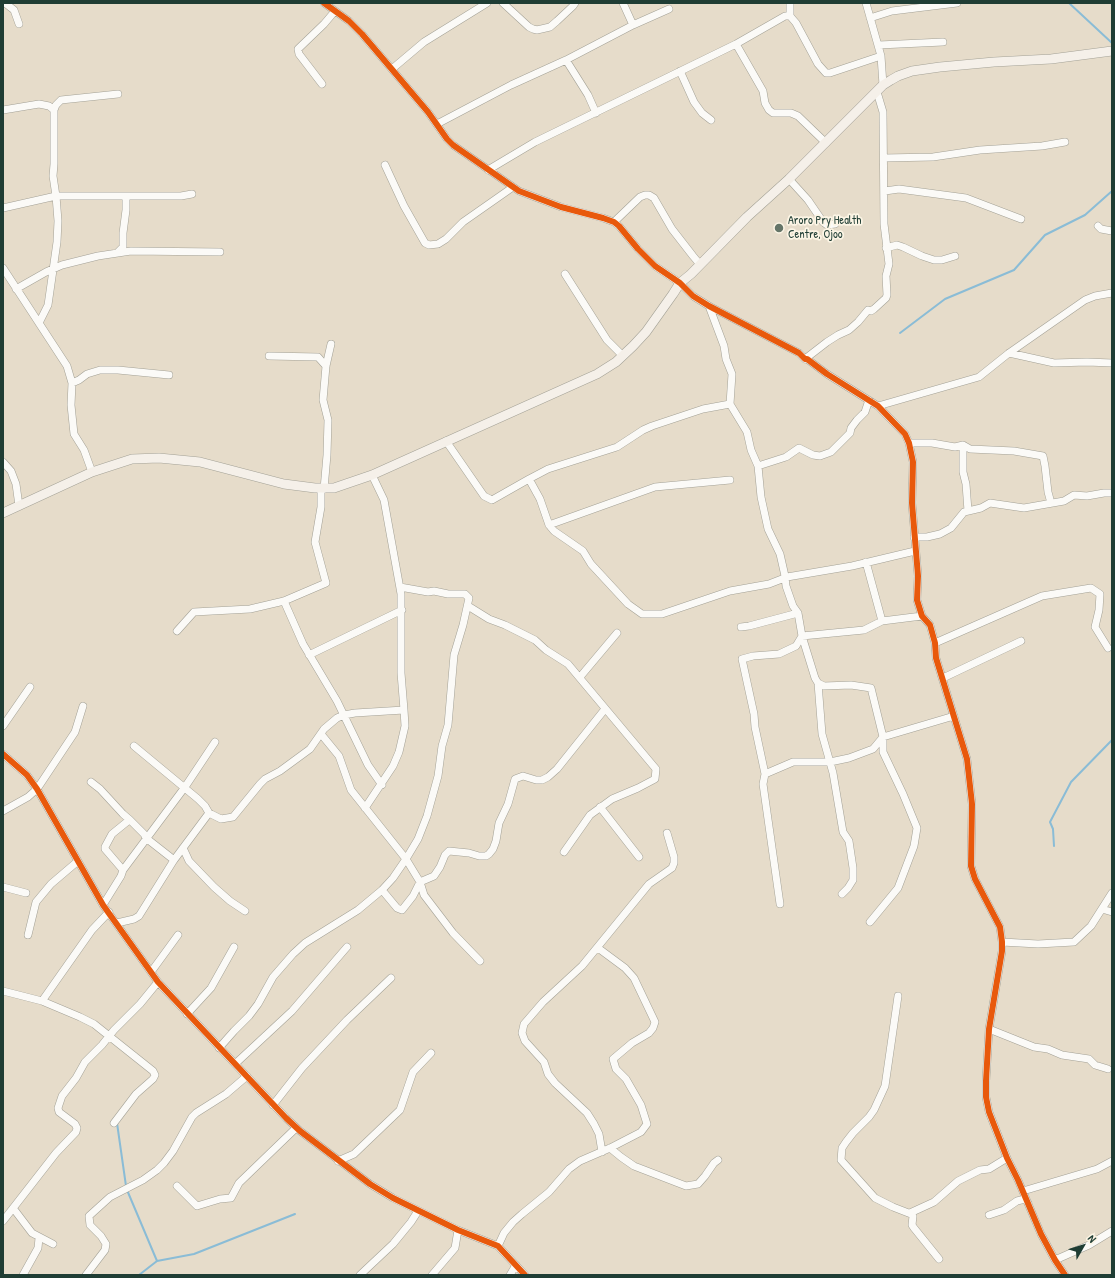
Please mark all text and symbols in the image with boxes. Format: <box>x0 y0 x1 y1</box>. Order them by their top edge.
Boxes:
place label: Aroro Pry Health Centre, Ojoo <box>788 214 861 242</box>
marker: Aroro Pry Health Centre, Ojoo <box>773 222 785 234</box>
north arrow <box>1063 1226 1103 1266</box>
text: N <box>1085 1232 1100 1245</box>

